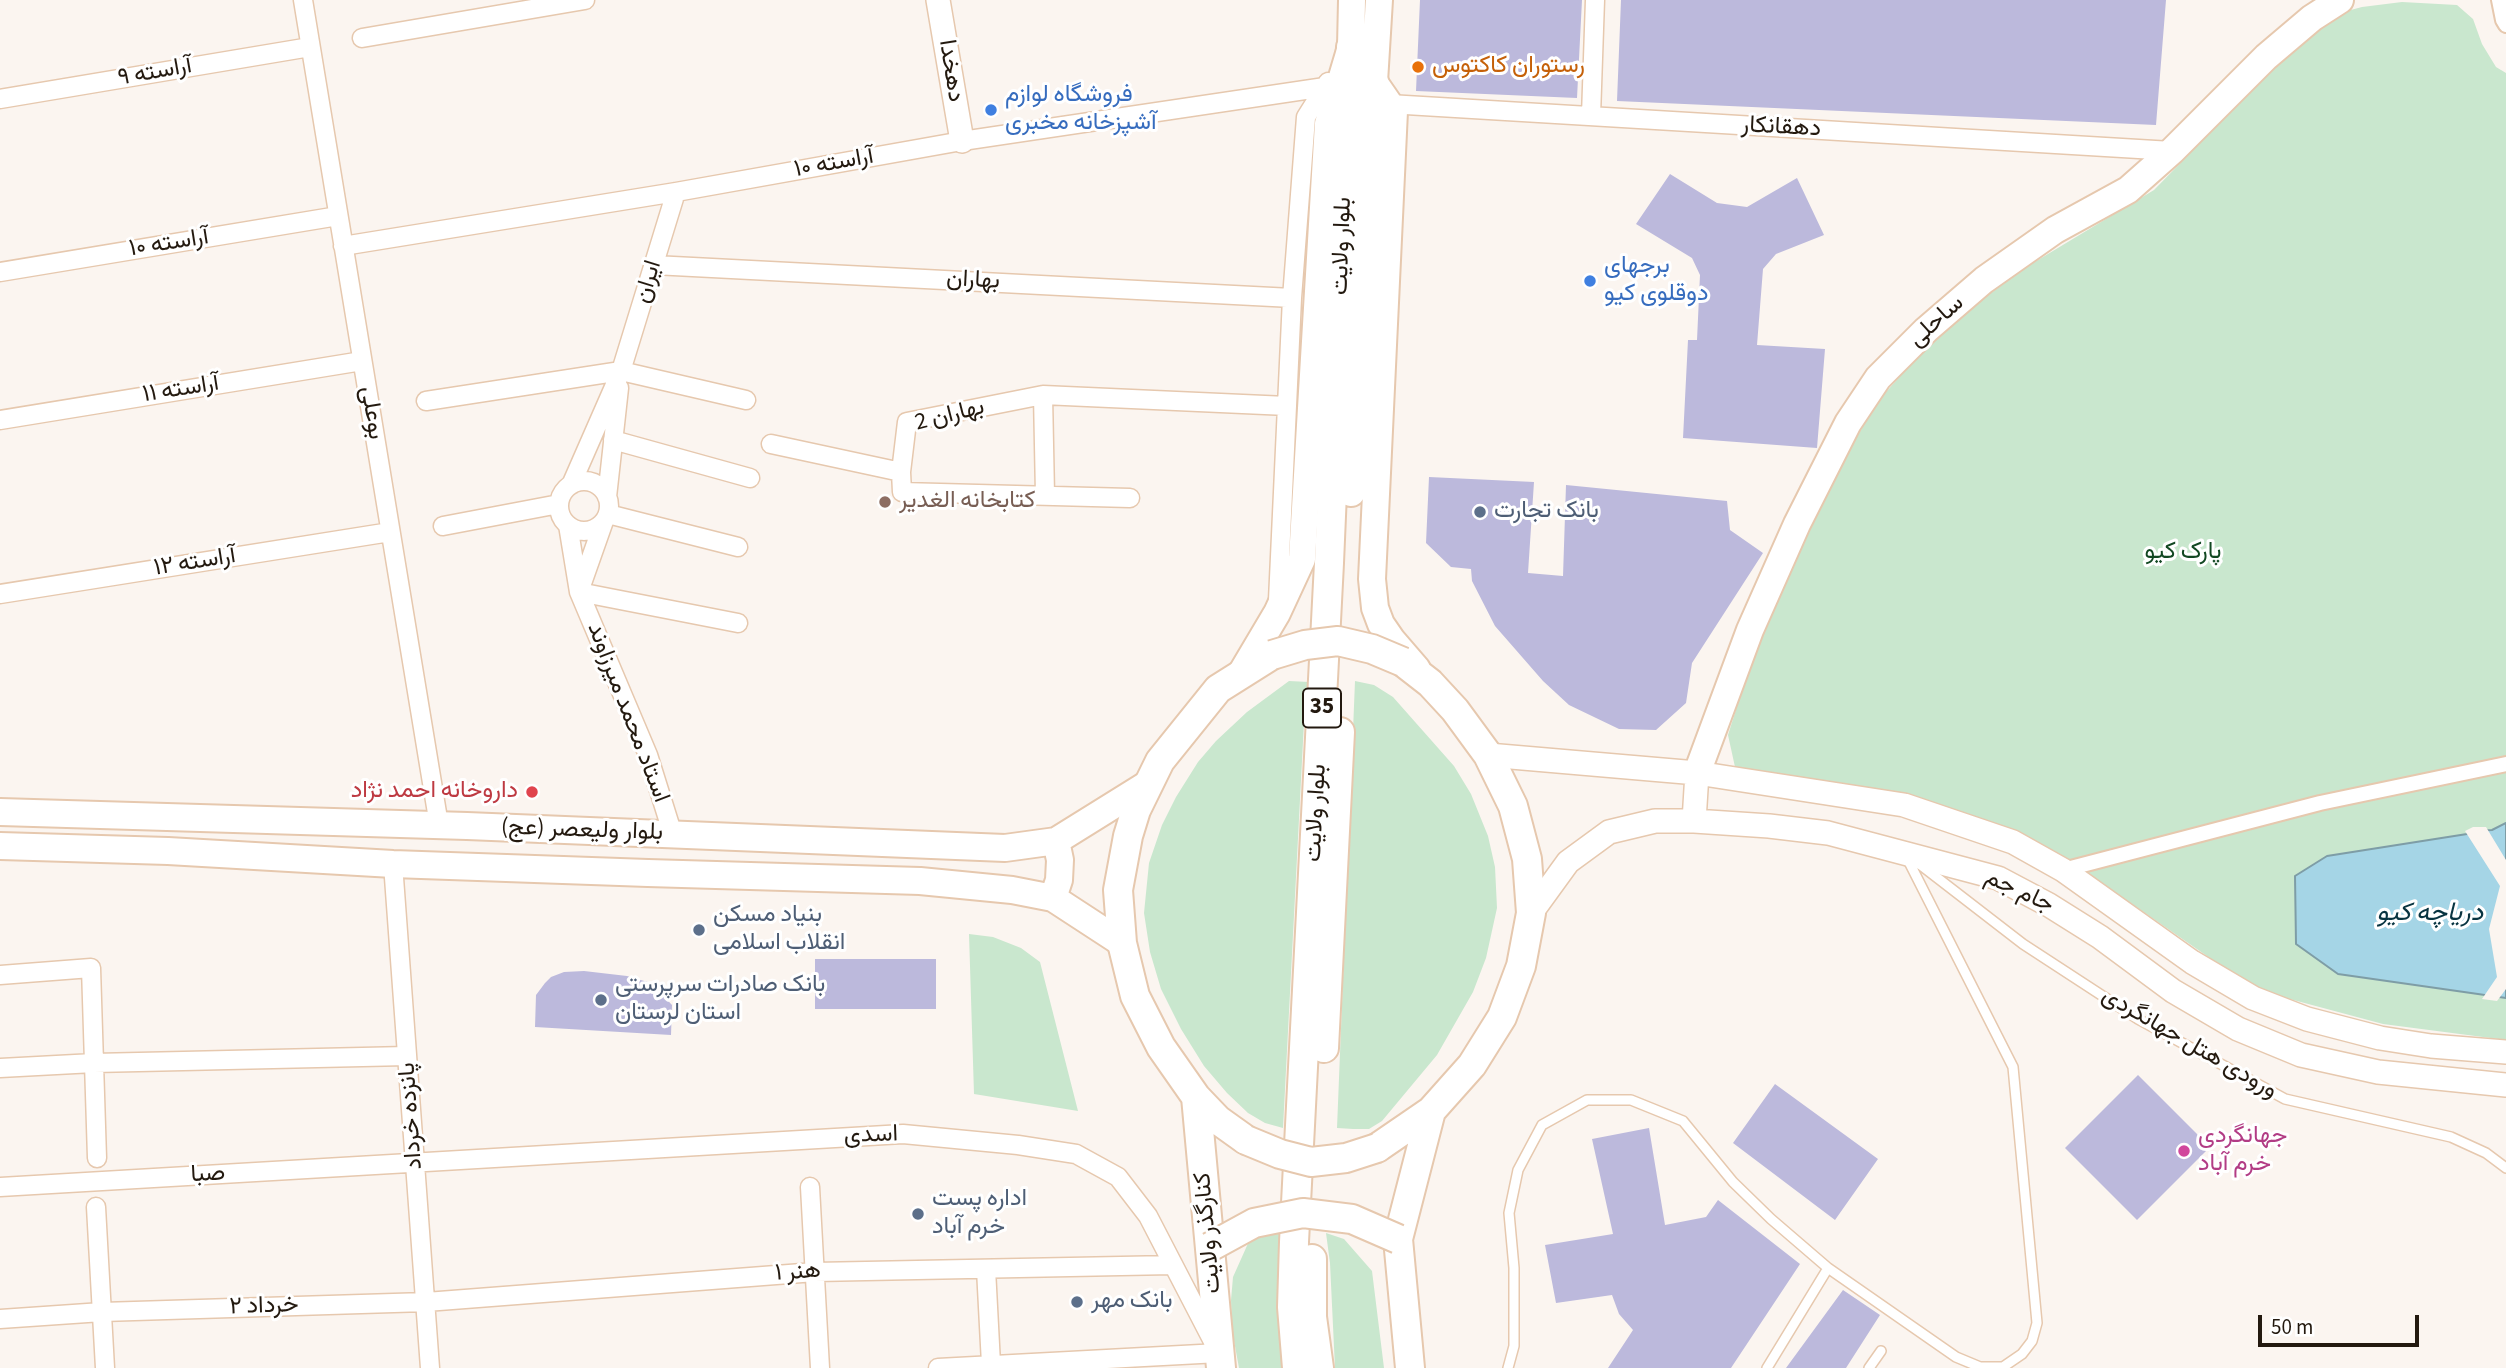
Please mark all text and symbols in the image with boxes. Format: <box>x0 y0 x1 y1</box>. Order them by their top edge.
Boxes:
street label: دهخدا <box>931 38 969 104</box>
street label: آراسته ۹ <box>116 52 194 94</box>
place label: رستوران کاکتوس <box>1432 53 1585 81</box>
marker: رستوران کاکتوس <box>1410 59 1426 75</box>
place label: فروشگاه لوازم آشپزخانه مخبری <box>1005 82 1157 138</box>
marker: فروشگاه لوازم آشپزخانه مخبری <box>983 102 999 118</box>
street label: دهقانکار <box>1740 112 1822 144</box>
street label: آراسته ۱۰ <box>792 143 876 185</box>
street label: بلوار ولایت <box>1327 197 1359 295</box>
street label: آراسته ۱۰ <box>127 224 211 264</box>
place label: برجهای دوقلوی کیو <box>1604 253 1708 309</box>
street label: ایران <box>629 257 669 307</box>
street label: بهاران <box>945 265 1001 297</box>
marker: برجهای دوقلوی کیو <box>1582 273 1598 289</box>
street label: ساحلی <box>1903 290 1971 354</box>
street label: آراسته ۱۱ <box>141 370 221 410</box>
street label: بوعلی <box>353 384 389 442</box>
street label: بهاران 2 <box>912 394 988 438</box>
place label: کتابخانه الغدیر <box>899 488 1035 516</box>
marker: کتابخانه الغدیر <box>877 494 893 510</box>
place label: بانک تجارت <box>1494 498 1599 526</box>
marker: بانک تجارت <box>1472 504 1488 520</box>
park label: پارک کیو <box>2145 539 2221 567</box>
street label: ۱۲ آراسته <box>152 542 238 584</box>
street label: استاد محمد میرزاوند <box>579 619 675 807</box>
road number: 35 <box>1303 688 1341 728</box>
street label: بلوار ولایت <box>1300 763 1334 863</box>
place label: داروخانه احمد نژاد <box>351 778 518 806</box>
marker: داروخانه احمد نژاد <box>524 784 540 800</box>
street label: بلوار ولیعصر (عج) <box>500 814 664 848</box>
street label: جام جم <box>1980 864 2058 920</box>
water label: دریاچه کیو <box>2377 898 2483 930</box>
place label: بنیاد مسکن انقلاب اسلامی <box>713 902 845 958</box>
marker: بنیاد مسکن انقلاب اسلامی <box>691 922 707 938</box>
place label: بانک صادرات سرپرستی استان لرستان <box>615 972 825 1028</box>
street label: ورودی هتل جهانگردی <box>2096 982 2282 1106</box>
marker: بانک صادرات سرپرستی استان لرستان <box>593 992 609 1008</box>
street label: پانزده خرداد <box>394 1061 430 1171</box>
street label: اسدی <box>843 1121 899 1151</box>
place label: جهانگردى خرم آباد <box>2198 1123 2287 1179</box>
marker: جهانگردى خرم آباد <box>2176 1143 2192 1159</box>
street label: صبا <box>190 1160 226 1190</box>
street label: کنارگذر ولایت <box>1189 1171 1229 1295</box>
place label: اداره پست خرم آباد <box>932 1186 1027 1242</box>
marker: اداره پست خرم آباد <box>910 1206 926 1222</box>
street label: هنر ۱ <box>774 1257 822 1289</box>
place label: بانک مهر <box>1091 1288 1173 1316</box>
street label: خرداد ۲ <box>229 1291 299 1323</box>
marker: بانک مهر <box>1069 1294 1085 1310</box>
scale bar <box>2261 1302 2422 1346</box>
text: 50 m <box>2271 1312 2313 1342</box>

